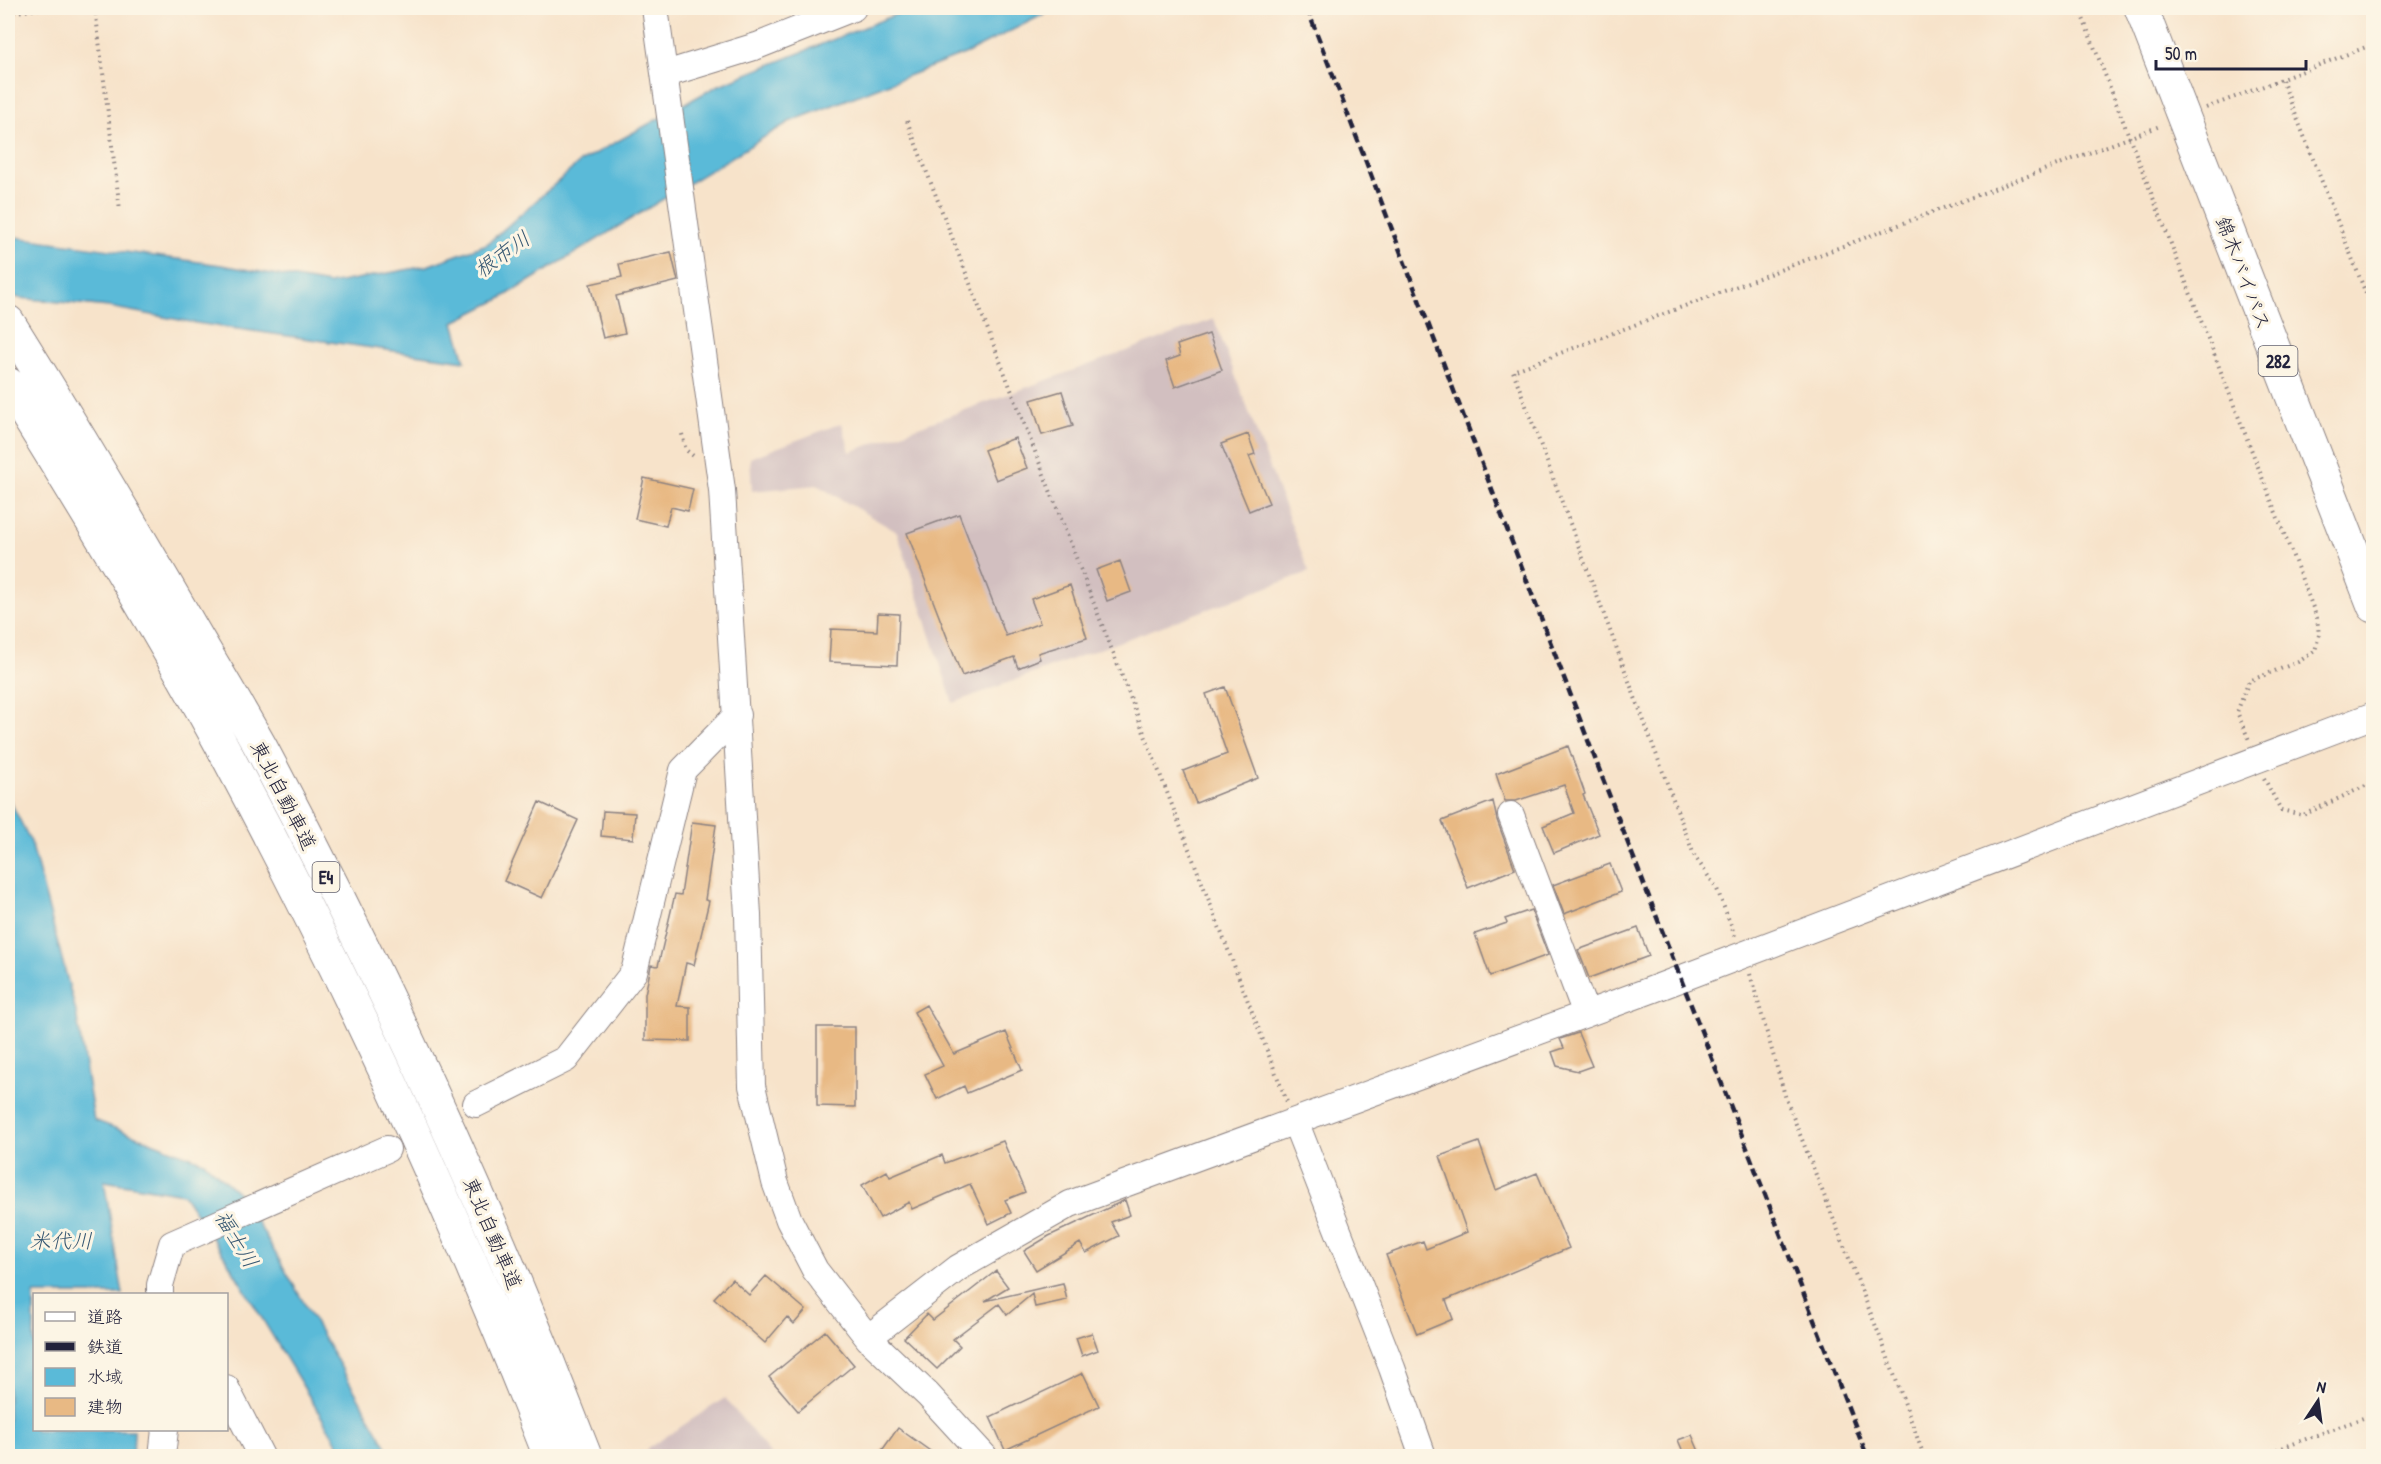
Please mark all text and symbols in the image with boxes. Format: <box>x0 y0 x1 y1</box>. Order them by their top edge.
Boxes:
scale bar <box>2156 33 2306 71</box>
text: 50 m <box>2165 41 2197 66</box>
street label: 錦木バイパス <box>2210 212 2278 334</box>
water label: 根市川 <box>468 224 536 284</box>
road number: 282 <box>2258 346 2298 376</box>
street label: 東北自動車道 <box>245 735 323 855</box>
road number: E4 <box>312 862 340 892</box>
street label: 東北自動車道 <box>457 1172 529 1294</box>
water label: 福士川 <box>208 1205 266 1273</box>
water label: 米代川 <box>30 1226 93 1255</box>
legend <box>33 1293 228 1431</box>
text: 道路 <box>87 1304 123 1329</box>
text: 鉄道 <box>87 1334 123 1359</box>
text: 水域 <box>87 1364 123 1389</box>
north arrow <box>2288 1371 2348 1431</box>
text: N <box>2315 1375 2328 1398</box>
text: 建物 <box>87 1394 123 1419</box>

